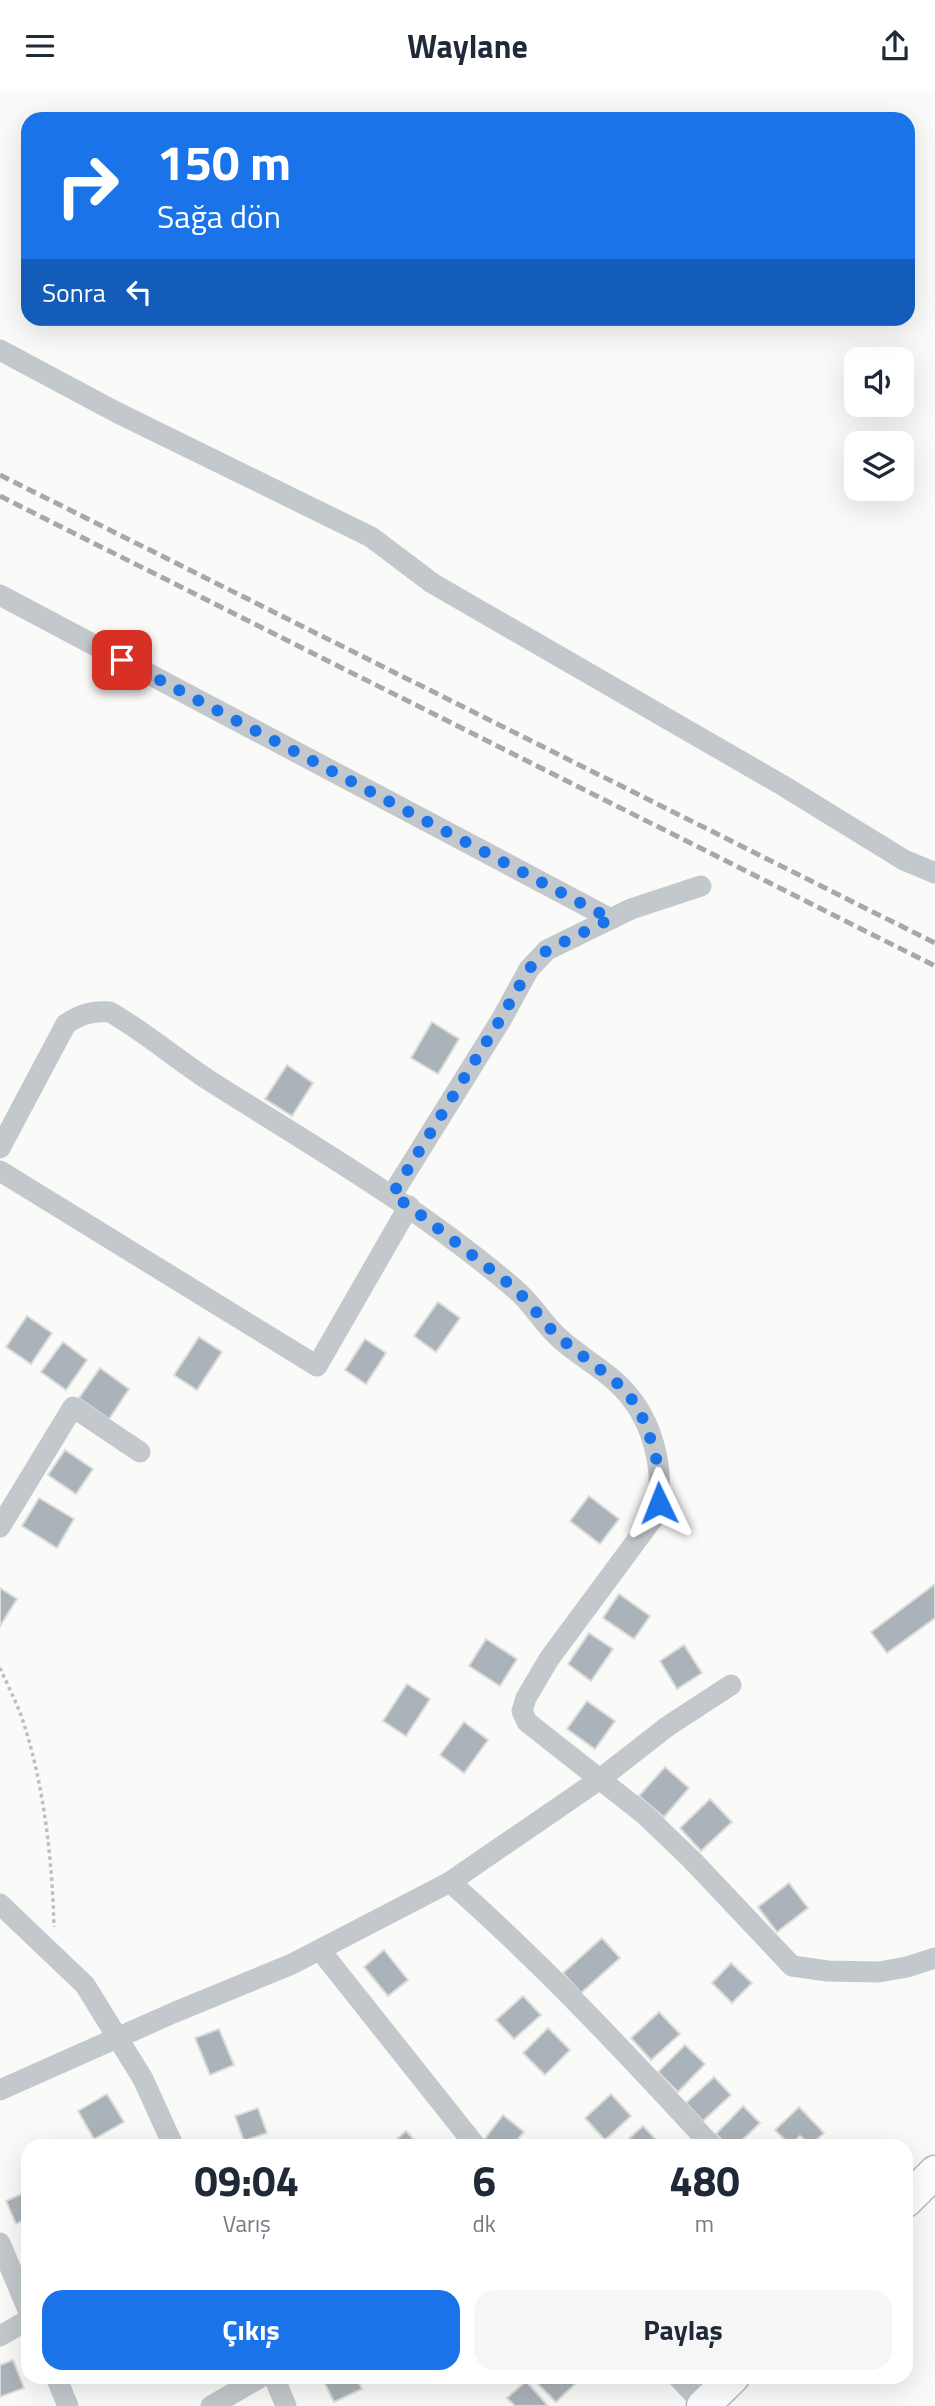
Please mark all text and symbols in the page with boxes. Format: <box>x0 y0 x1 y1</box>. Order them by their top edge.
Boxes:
text: Waylane <box>407 22 528 70</box>
icon: menu <box>21 27 59 65</box>
icon: share <box>876 27 914 65</box>
text: 150 m <box>157 124 291 199</box>
icon: right <box>42 140 133 231</box>
text: Sağa dön <box>157 192 281 240</box>
text: Sonra <box>42 273 106 312</box>
icon: left <box>120 273 158 311</box>
map controls <box>844 347 914 501</box>
button: sound <box>844 347 914 417</box>
button: layers <box>844 431 914 501</box>
pin <box>92 630 152 690</box>
icon: arrive <box>103 641 141 679</box>
position arrow <box>622 1466 696 1540</box>
text: 09:04 <box>194 2148 299 2212</box>
text: 6 <box>472 2148 496 2212</box>
text: 480 <box>669 2148 740 2212</box>
text: Varış <box>223 2206 271 2241</box>
text: dk <box>473 2206 496 2241</box>
text: m <box>695 2206 714 2241</box>
button: Çıkış <box>42 2290 460 2370</box>
button: Paylaş <box>474 2290 892 2370</box>

